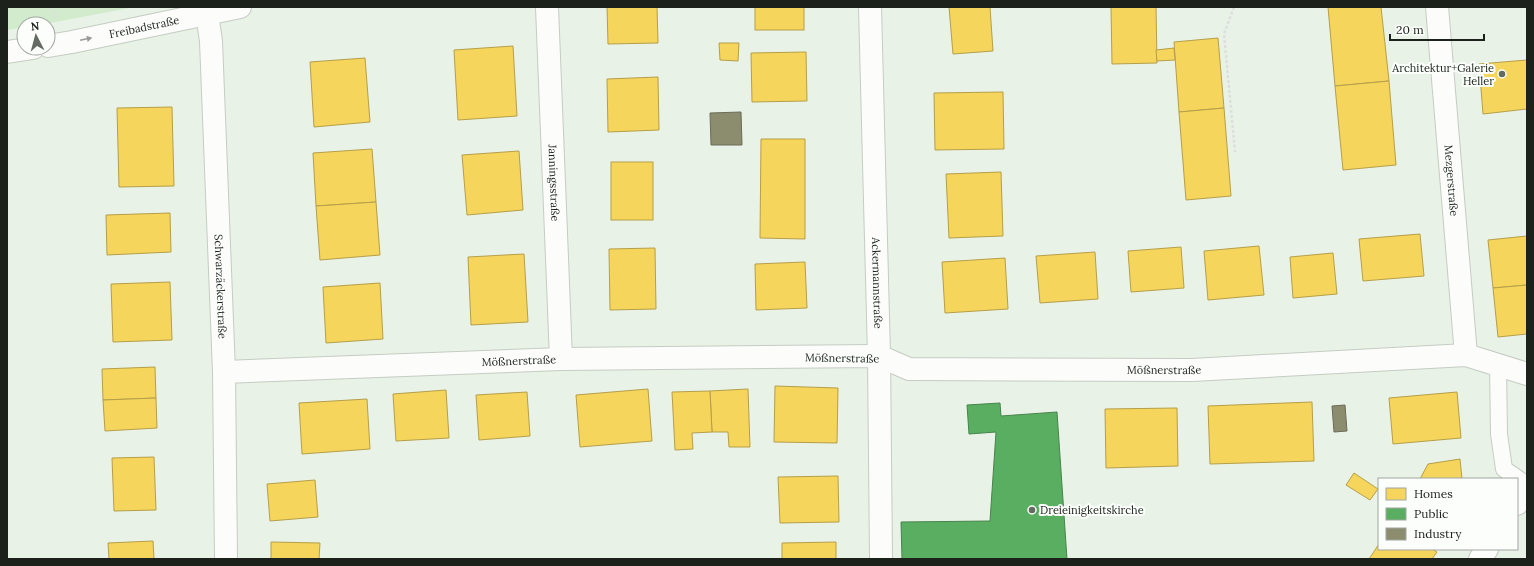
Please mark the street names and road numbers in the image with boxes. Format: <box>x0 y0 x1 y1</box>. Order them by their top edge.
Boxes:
street label: Freibadstraße <box>108 13 181 41</box>
street label: Janningsstraße <box>545 143 563 222</box>
street label: Mezgerstraße <box>1442 144 1461 217</box>
street label: Schwarzäckerstraße <box>212 234 230 339</box>
street label: Ackermannstraße <box>869 236 885 329</box>
street label: Mößnerstraße <box>805 350 879 366</box>
street label: Mößnerstraße <box>481 352 556 369</box>
street label: Mößnerstraße <box>1127 362 1202 377</box>

